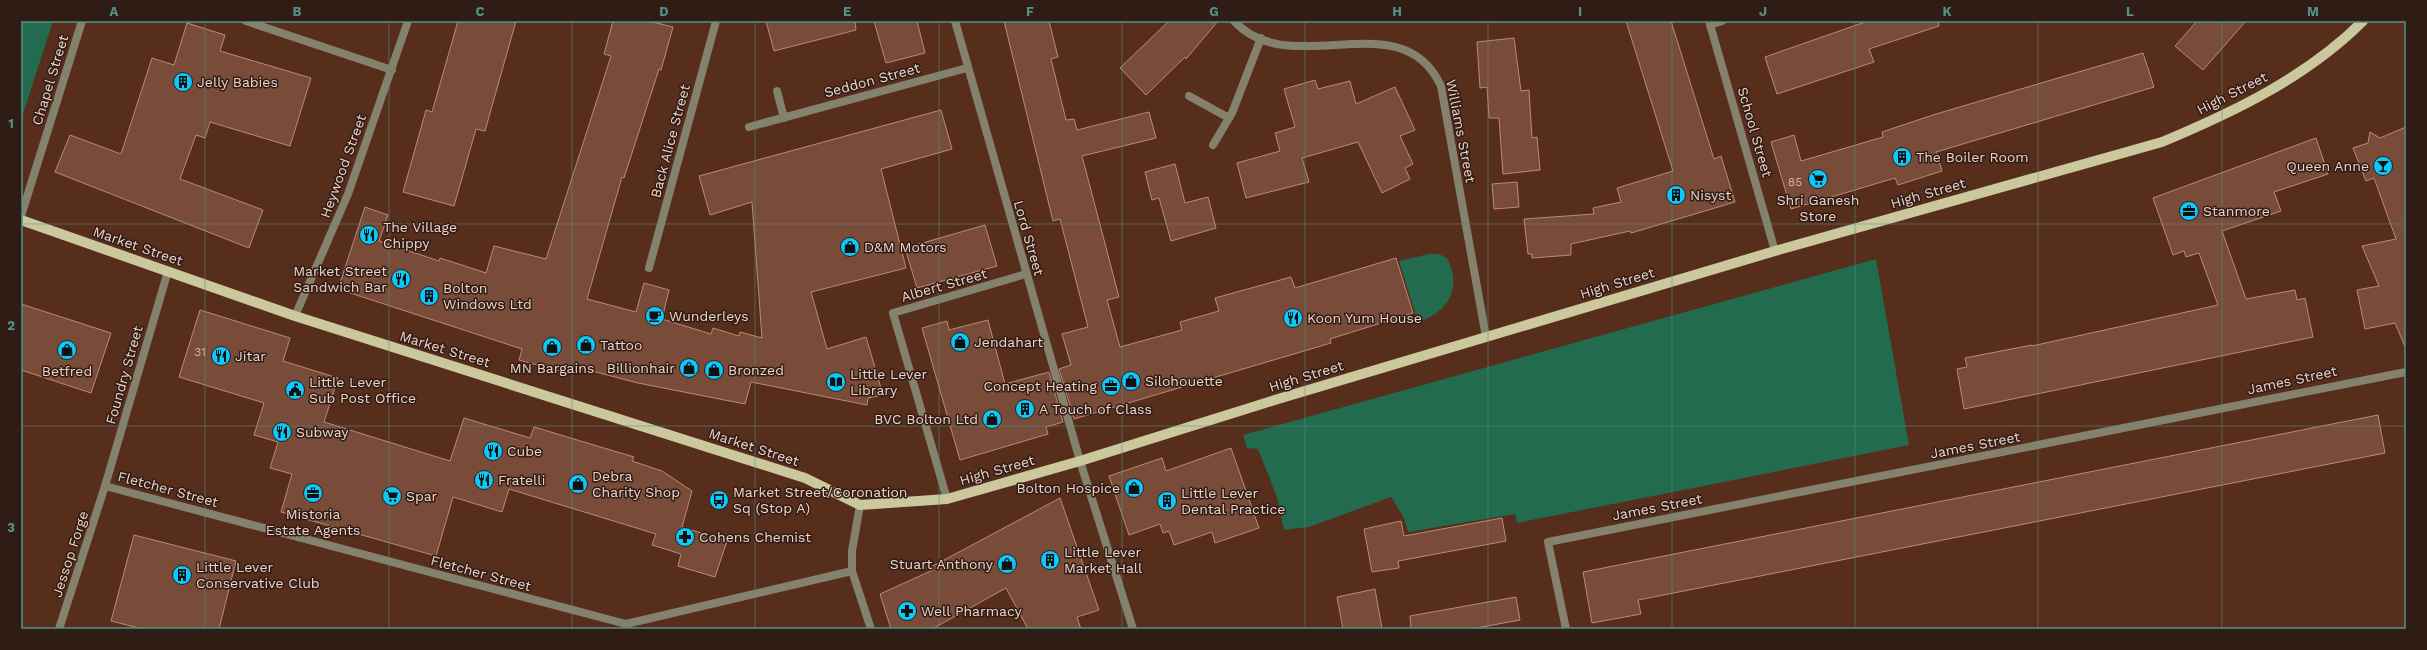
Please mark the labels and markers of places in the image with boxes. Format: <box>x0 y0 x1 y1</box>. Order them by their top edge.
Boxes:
building icon: Jelly Babies <box>172 71 194 93</box>
place label: Jelly Babies <box>197 74 278 90</box>
building icon: The Boiler Room <box>1891 146 1913 168</box>
place label: The Boiler Room <box>1916 149 2029 165</box>
bar icon: Queen Anne <box>2372 155 2394 177</box>
place label: Queen Anne <box>2286 158 2369 174</box>
supermarket icon: Shri Ganesh Store <box>1807 168 1829 190</box>
building icon: Nisyst <box>1665 184 1687 206</box>
place label: Nisyst <box>1690 187 1731 203</box>
place label: Shri Ganesh Store <box>1777 192 1859 224</box>
office icon: Stanmore <box>2178 200 2200 222</box>
place label: Stanmore <box>2203 203 2270 219</box>
place label: The Village Chippy <box>383 219 457 251</box>
restaurant icon: The Village Chippy <box>358 224 380 246</box>
shop icon: D&M Motors <box>839 236 861 258</box>
place label: D&M Motors <box>864 239 947 255</box>
place label: Market Street Sandwich Bar <box>293 263 387 295</box>
restaurant icon: Market Street Sandwich Bar <box>390 268 412 290</box>
place label: Bolton Windows Ltd <box>443 280 532 312</box>
building icon: Bolton Windows Ltd <box>418 285 440 307</box>
cafe icon: Wunderleys <box>644 305 666 327</box>
restaurant icon: Koon Yum House <box>1282 307 1304 329</box>
place label: Wunderleys <box>669 308 749 324</box>
place label: Koon Yum House <box>1307 310 1422 326</box>
shop icon: Jendahart <box>949 331 971 353</box>
shop icon: Tattoo <box>575 334 597 356</box>
place label: Jendahart <box>974 334 1043 350</box>
shop icon: MN Bargains <box>541 336 563 358</box>
place label: Tattoo <box>600 337 642 353</box>
shop icon: Betfred <box>56 339 78 361</box>
restaurant icon: Jitar <box>210 345 232 367</box>
place label: Jitar <box>235 348 266 364</box>
shop icon: Billionhair <box>678 357 700 379</box>
shop icon: Bronzed <box>703 359 725 381</box>
place label: MN Bargains <box>510 360 594 376</box>
place label: Billionhair <box>607 360 675 376</box>
place label: Bronzed <box>728 362 784 378</box>
place label: Betfred <box>42 363 92 379</box>
place label: Little Lever Library <box>850 366 927 398</box>
shop icon: Silohouette <box>1120 370 1142 392</box>
library icon: Little Lever Library <box>825 371 847 393</box>
place label: Silohouette <box>1145 373 1223 389</box>
place label: Little Lever Sub Post Office <box>309 374 416 406</box>
office icon: Concept Heating <box>1100 375 1122 397</box>
place label: Concept Heating <box>984 378 1098 394</box>
public building icon: Little Lever Sub Post Office <box>284 379 306 401</box>
building icon: A Touch of Class <box>1014 398 1036 420</box>
place label: A Touch of Class <box>1039 401 1152 417</box>
shop icon: BVC Bolton Ltd <box>981 408 1003 430</box>
place label: BVC Bolton Ltd <box>874 411 978 427</box>
restaurant icon: Subway <box>271 421 293 443</box>
place label: Subway <box>296 424 349 440</box>
restaurant icon: Cube <box>482 440 504 462</box>
place label: Cube <box>507 443 542 459</box>
place label: Debra Charity Shop <box>592 468 680 500</box>
restaurant icon: Fratelli <box>473 469 495 491</box>
place label: Fratelli <box>498 472 545 488</box>
shop icon: Debra Charity Shop <box>567 473 589 495</box>
shop icon: Bolton Hospice <box>1123 477 1145 499</box>
place label: Bolton Hospice <box>1016 480 1120 496</box>
office icon: Mistoria Estate Agents <box>302 482 324 504</box>
place label: Market Street/Coronation Sq (Stop A) <box>733 484 908 516</box>
supermarket icon: Spar <box>381 485 403 507</box>
place label: Little Lever Dental Practice <box>1181 485 1285 517</box>
place label: Spar <box>406 488 438 504</box>
bus stop icon: Market Street/Coronation Sq (Stop A) <box>708 489 730 511</box>
building icon: Little Lever Dental Practice <box>1156 490 1178 512</box>
place label: Mistoria Estate Agents <box>266 506 360 538</box>
pharmacy icon: Cohens Chemist <box>674 526 696 548</box>
place label: Cohens Chemist <box>699 529 811 545</box>
place label: Little Lever Market Hall <box>1064 544 1143 576</box>
building icon: Little Lever Market Hall <box>1039 549 1061 571</box>
shop icon: Stuart Anthony <box>996 553 1018 575</box>
place label: Stuart Anthony <box>890 556 994 572</box>
place label: Little Lever Conservative Club <box>196 559 320 591</box>
building icon: Little Lever Conservative Club <box>171 564 193 586</box>
pharmacy icon: Well Pharmacy <box>896 600 918 622</box>
place label: Well Pharmacy <box>921 603 1023 619</box>

